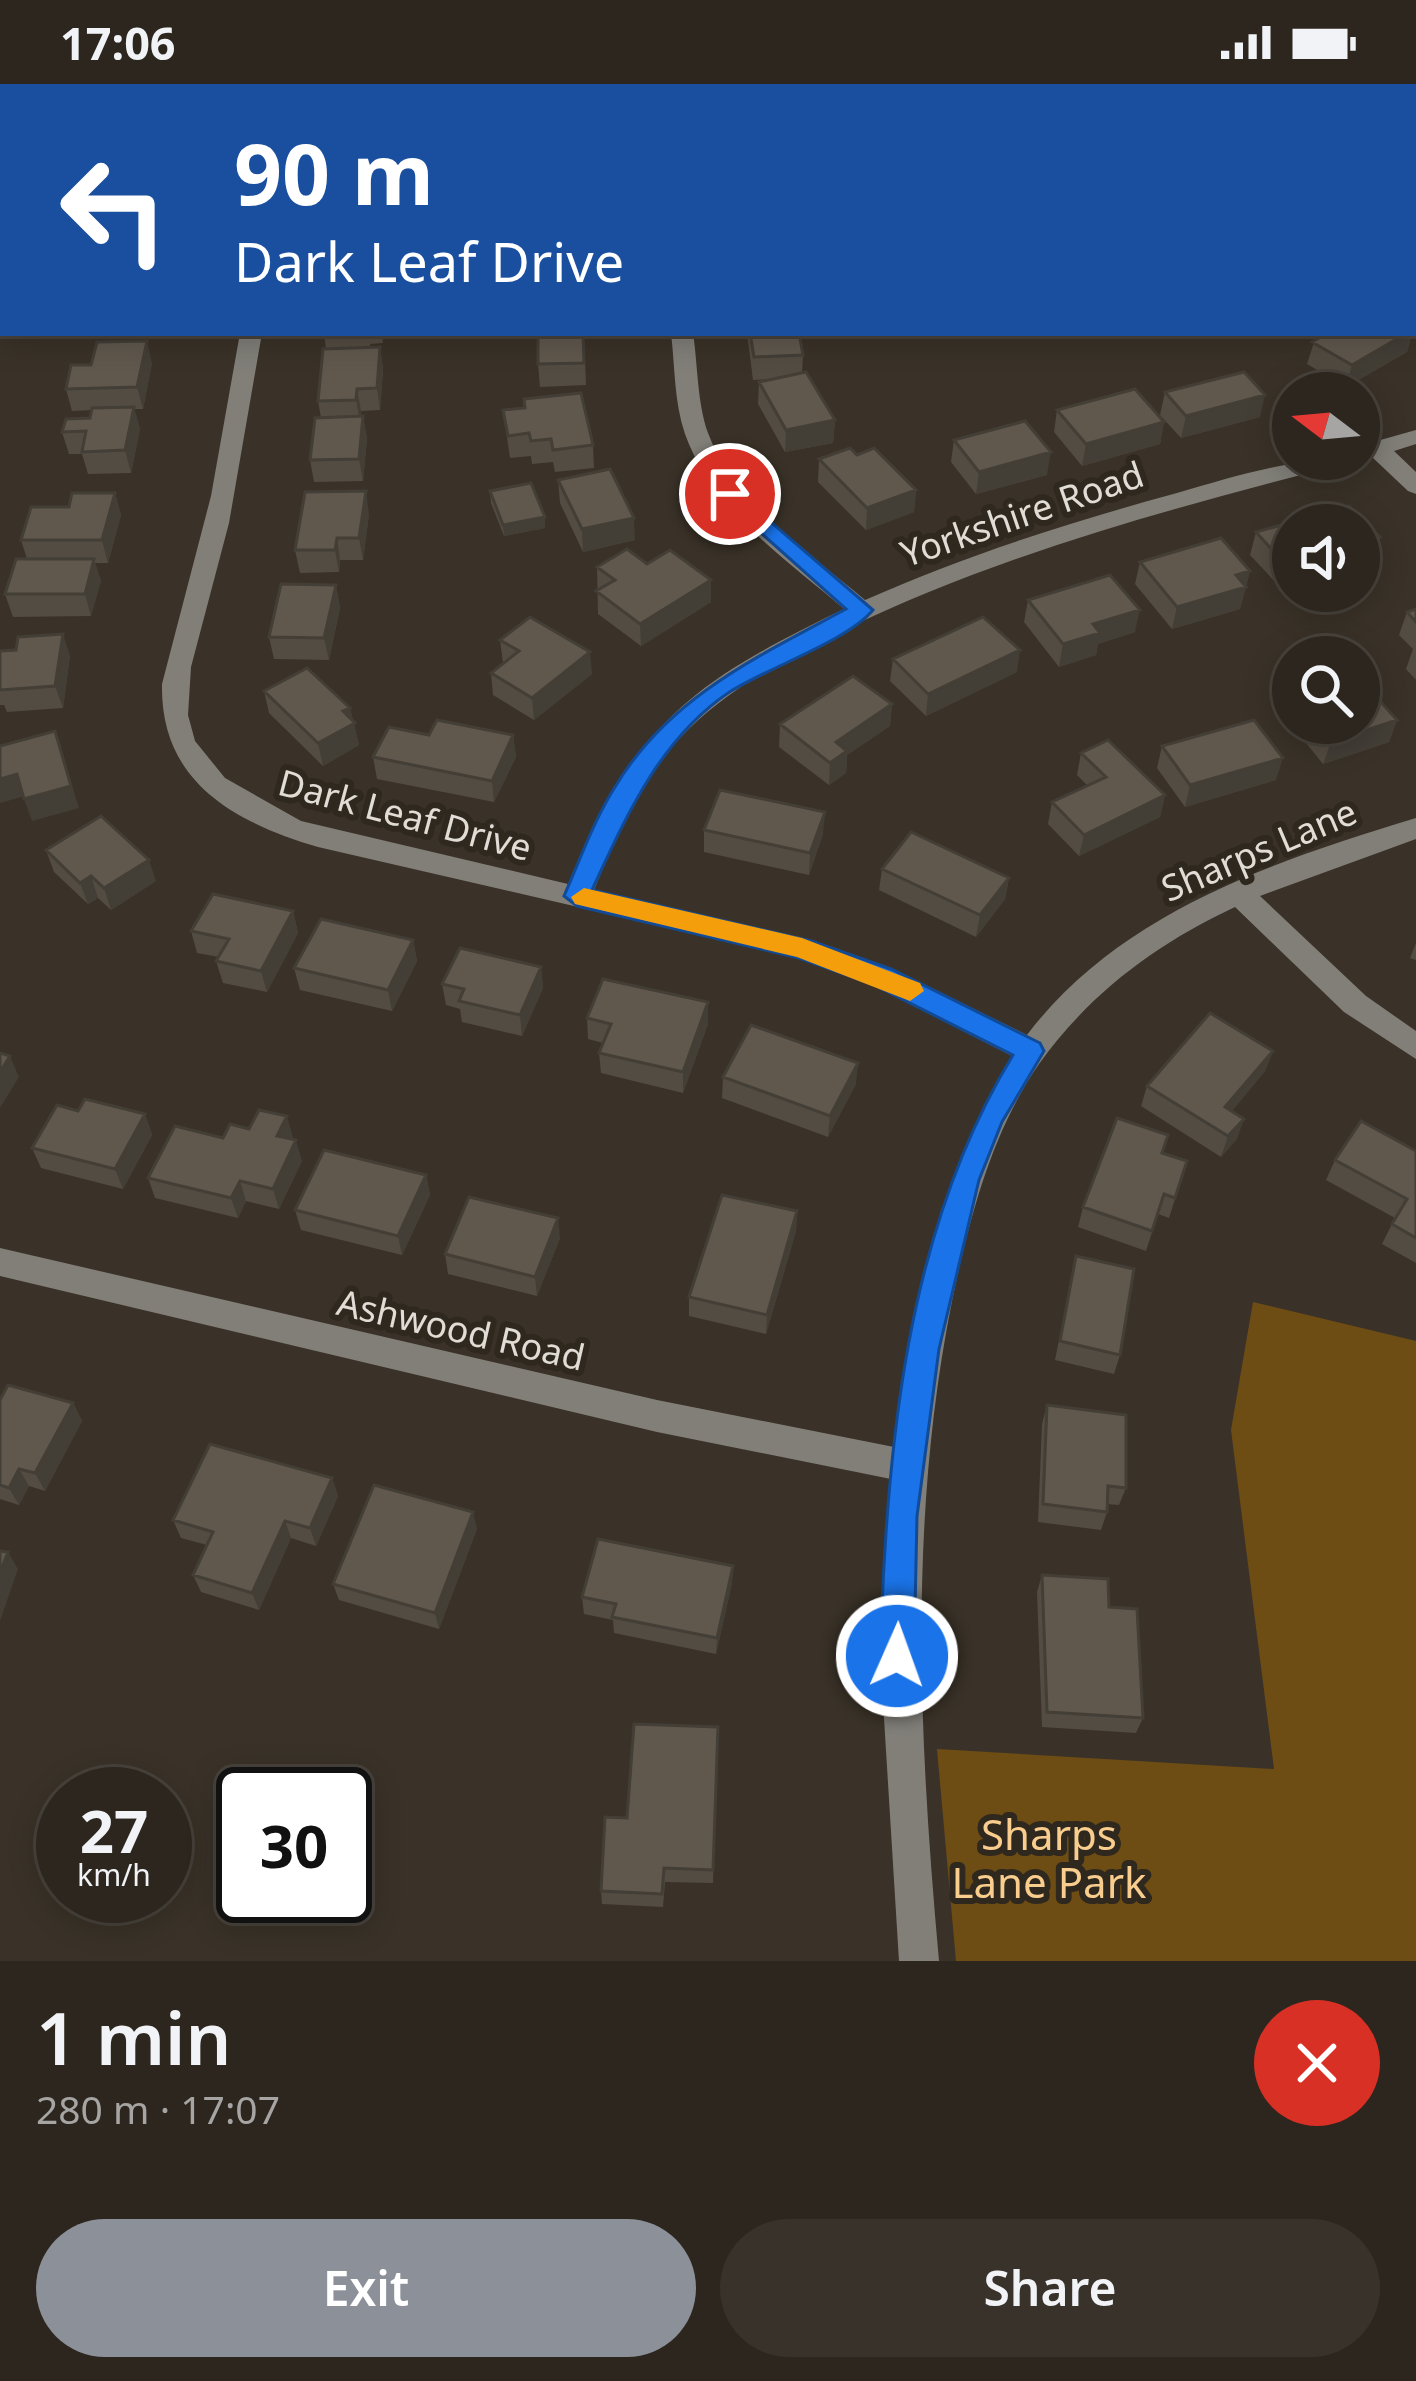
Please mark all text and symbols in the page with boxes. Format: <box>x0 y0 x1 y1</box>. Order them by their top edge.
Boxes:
text: 17:06 <box>60 12 176 73</box>
text: 90 m <box>234 115 434 230</box>
icon: left <box>36 132 192 288</box>
text: Dark Leaf Drive <box>234 224 624 298</box>
north arrow <box>1272 372 1380 480</box>
map controls <box>1272 372 1380 744</box>
pin <box>679 443 781 545</box>
street label: Yorkshire Road <box>894 449 1150 578</box>
icon: arrive <box>697 461 763 527</box>
button: sound <box>1272 504 1380 612</box>
button: search <box>1272 636 1380 744</box>
street label: Dark Leaf Drive <box>273 757 537 872</box>
street label: Sharps Lane <box>1154 786 1364 913</box>
street label: Ashwood Road <box>333 1277 590 1382</box>
position arrow <box>834 1593 960 1719</box>
speed limit sign: 30 <box>216 1767 372 1923</box>
text: 27 <box>80 1789 148 1871</box>
park label: Sharps Lane Park <box>952 1805 1147 1910</box>
text: km/h <box>77 1854 151 1895</box>
text: 1 min <box>36 1988 231 2086</box>
button: close <box>1254 2000 1380 2126</box>
text: 280 m · 17:07 <box>36 2082 280 2135</box>
button: Exit <box>36 2219 696 2357</box>
button: Share <box>720 2219 1380 2357</box>

